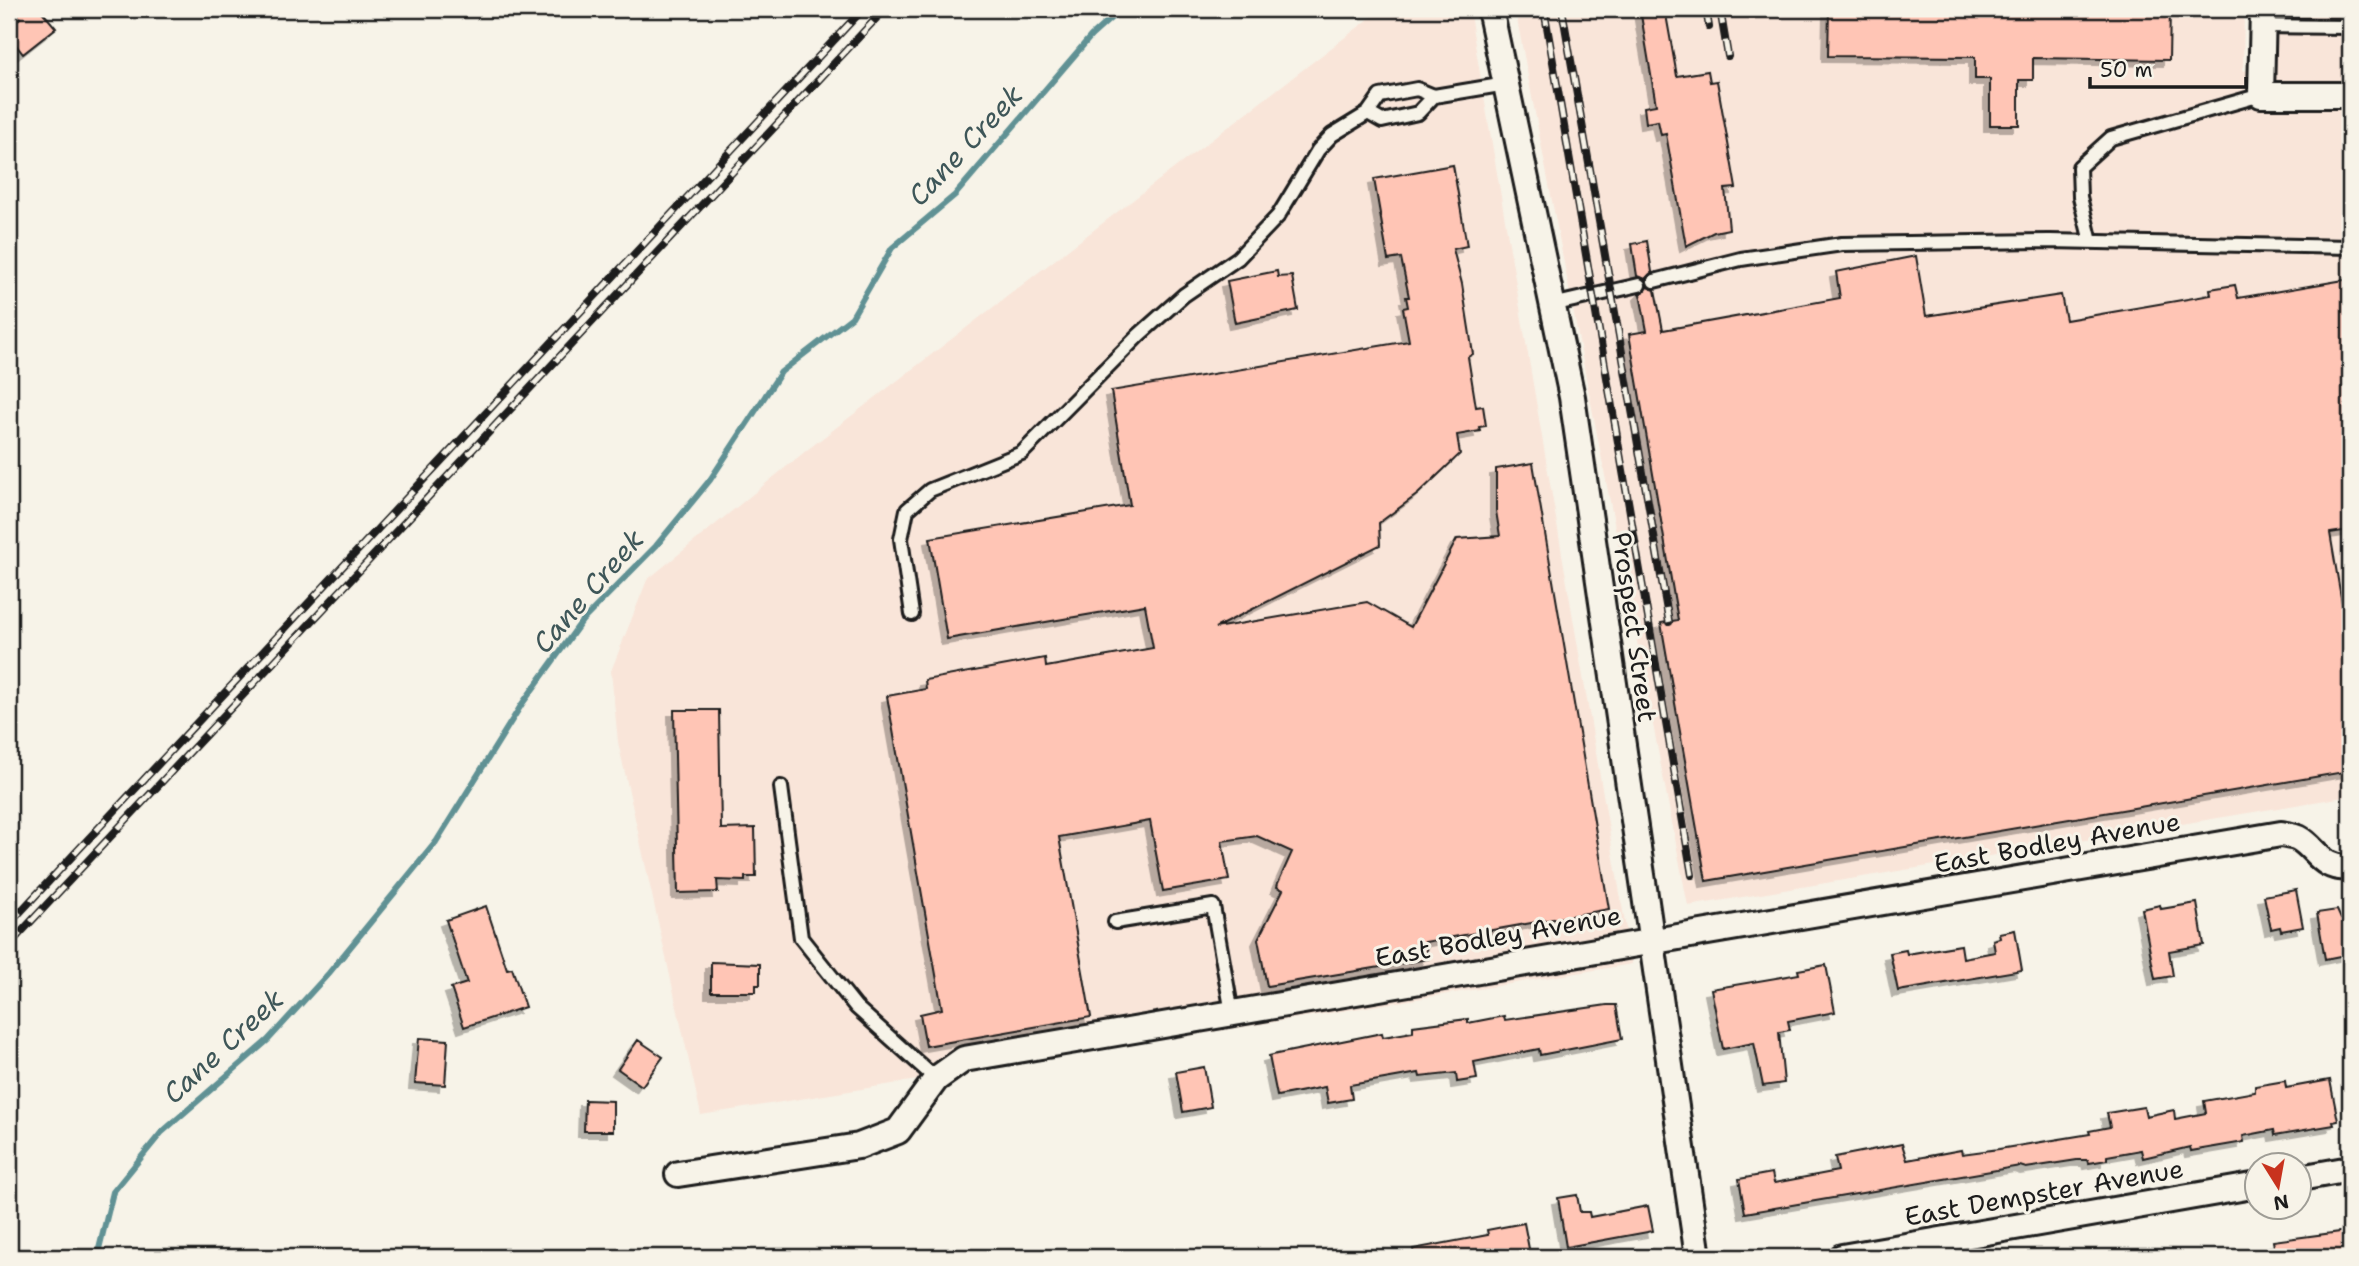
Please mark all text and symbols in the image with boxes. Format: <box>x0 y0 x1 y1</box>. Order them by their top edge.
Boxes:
scale bar <box>2090 46 2245 90</box>
text: 50 m <box>2100 56 2153 84</box>
water label: Cane Creek <box>899 76 1031 214</box>
water label: Cane Creek <box>524 521 652 661</box>
street label: Prospect Street <box>1604 530 1666 724</box>
street label: East Bodley Avenue <box>1931 803 2183 881</box>
street label: East Bodley Avenue <box>1372 897 1624 975</box>
water label: Cane Creek <box>154 980 292 1112</box>
street label: East Dempster Avenue <box>1902 1150 2186 1234</box>
north arrow <box>2244 1150 2314 1220</box>
text: N <box>2271 1188 2291 1216</box>

